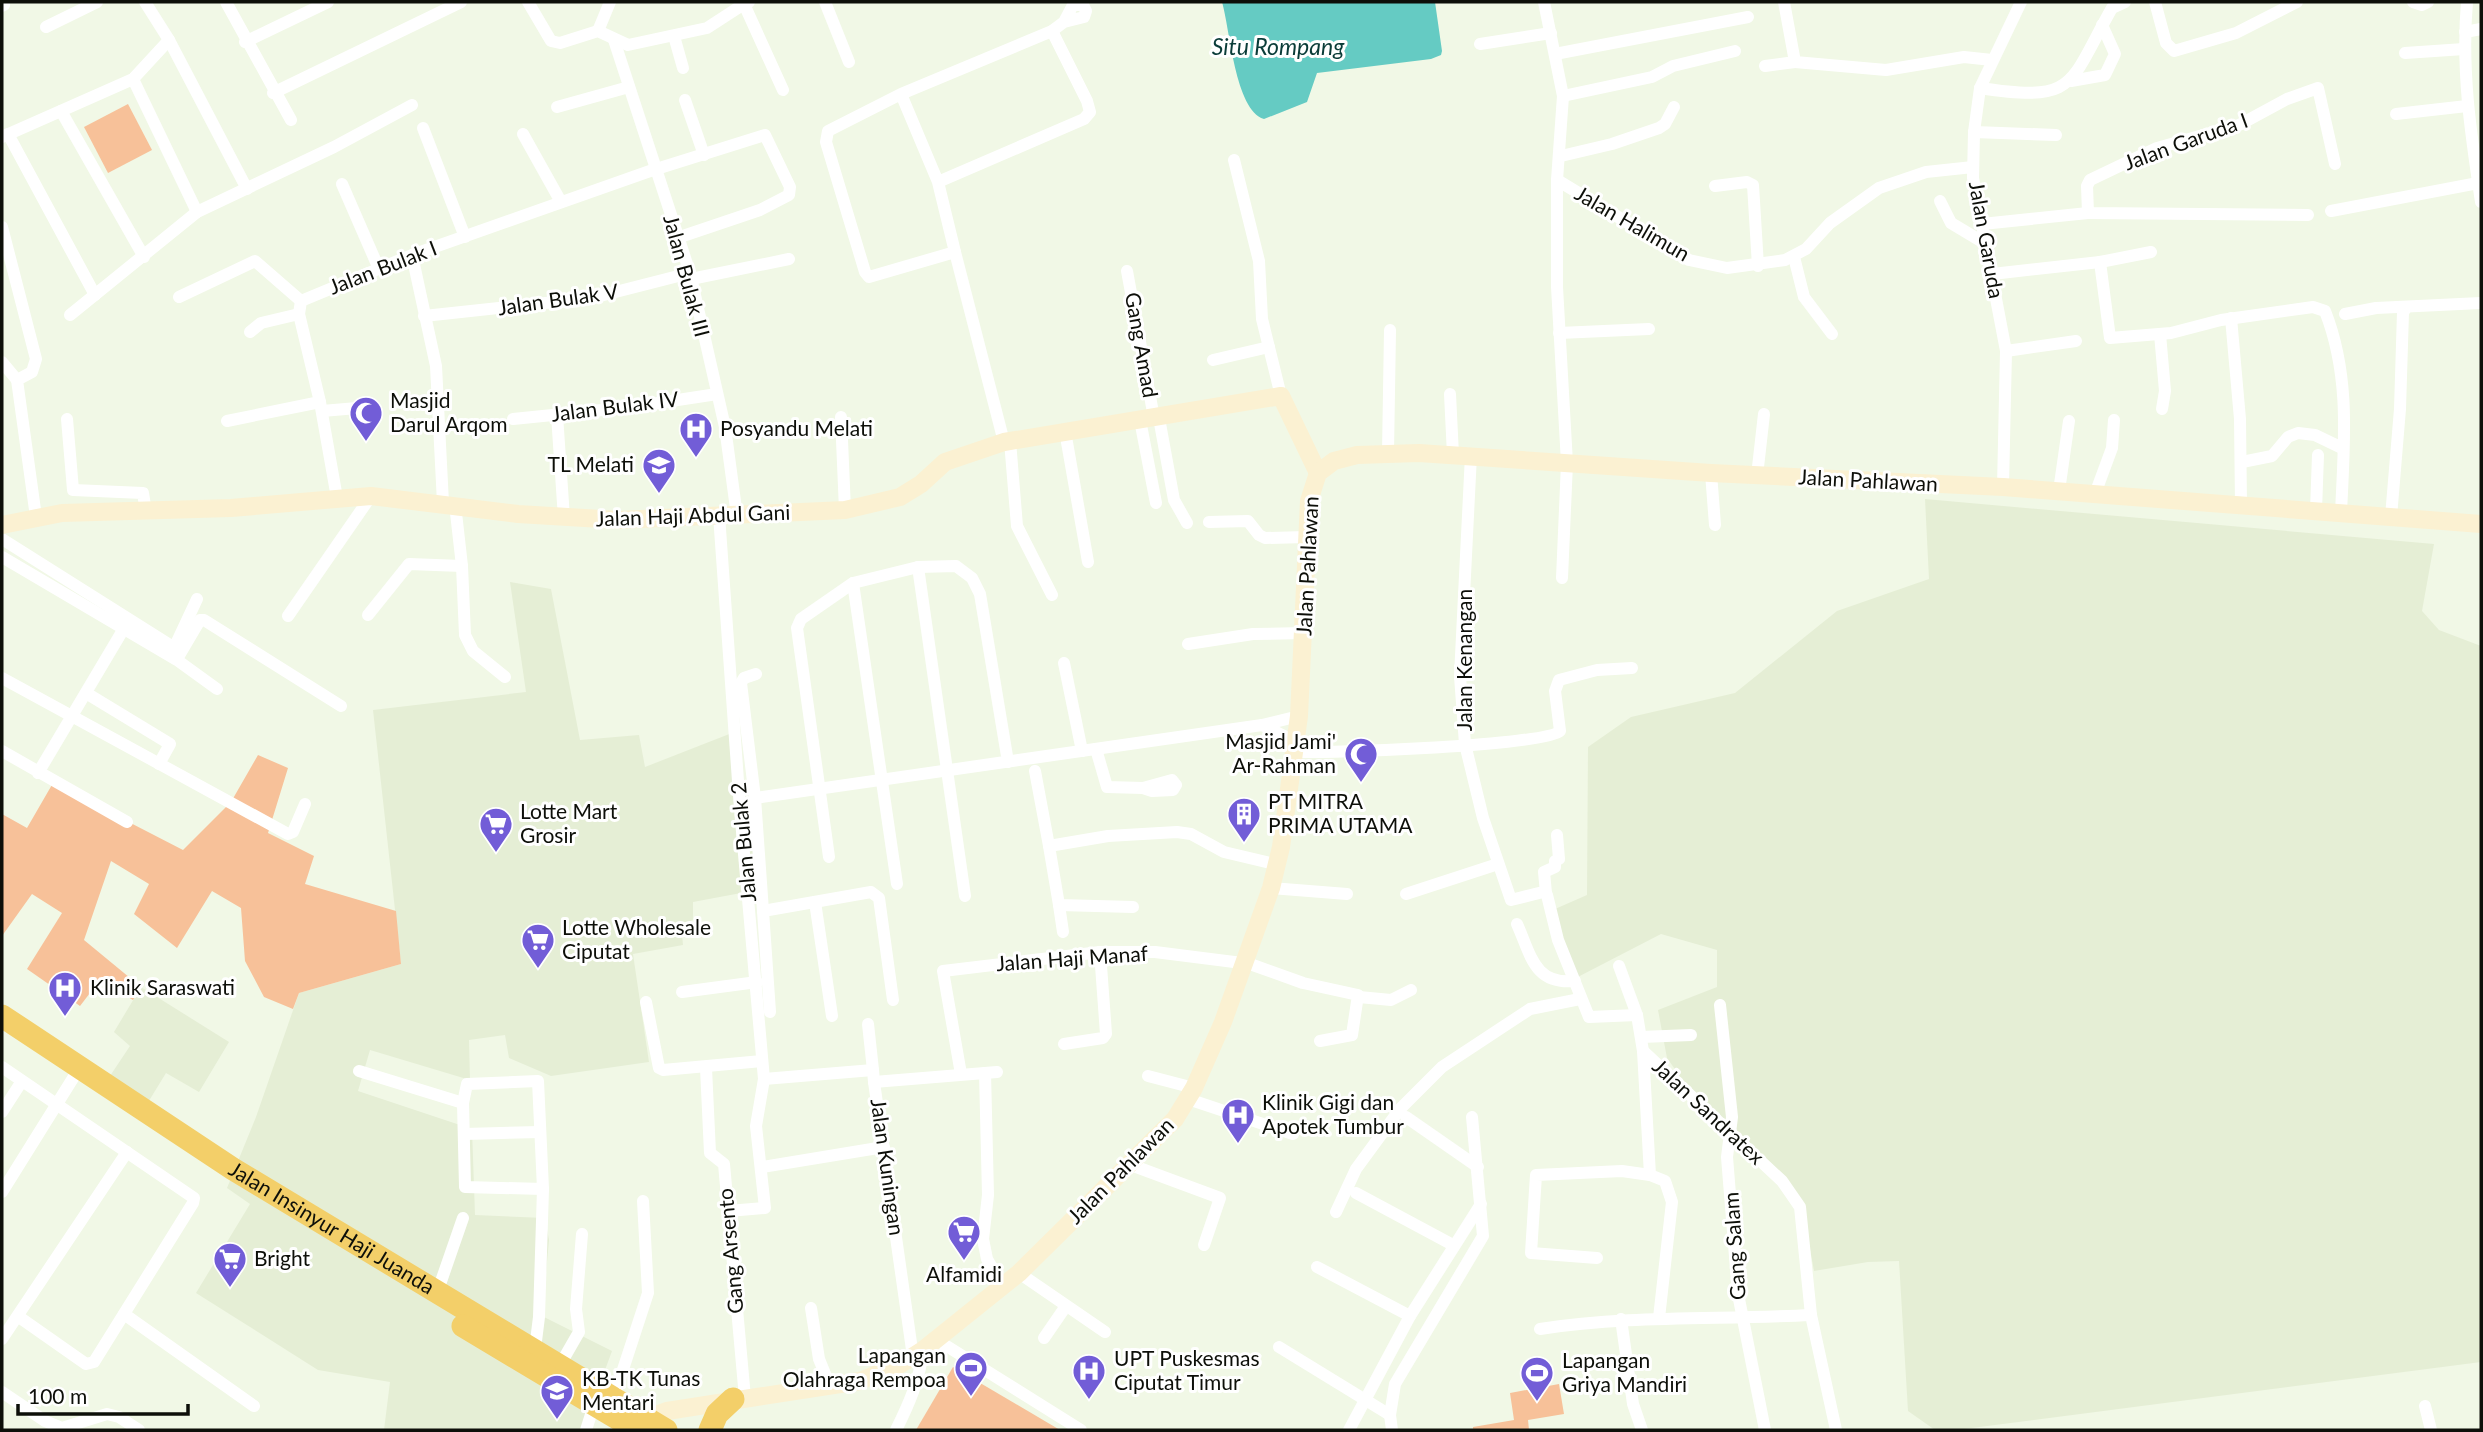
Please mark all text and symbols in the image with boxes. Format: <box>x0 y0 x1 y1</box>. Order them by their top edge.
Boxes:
water label: Situ Rompang <box>1212 32 1345 60</box>
street label: Jalan Garuda I <box>2120 107 2251 175</box>
street label: Jalan Garuda <box>1965 179 2010 300</box>
street label: Jalan Halimun <box>1571 180 1695 266</box>
street label: Jalan Bulak III <box>659 212 716 339</box>
street label: Jalan Bulak I <box>325 235 440 299</box>
street label: Jalan Bulak V <box>496 278 620 319</box>
street label: Gang Amad <box>1121 290 1164 399</box>
street label: Jalan Bulak IV <box>550 385 681 426</box>
place label: Masjid Darul Arqom <box>390 387 507 436</box>
mosque icon: Masjid Darul Arqom <box>347 394 385 443</box>
hospital icon: Posyandu Melati <box>677 410 715 459</box>
place label: Posyandu Melati <box>720 415 873 440</box>
school or university icon: TL Melati <box>640 446 678 495</box>
place label: TL Melati <box>548 451 634 476</box>
street label: Jalan Pahlawan <box>1798 463 1938 496</box>
street label: Jalan Pahlawan <box>1290 496 1323 636</box>
street label: Jalan Haji Abdul Gani <box>595 499 791 530</box>
street label: Jalan Kenangan <box>1451 589 1476 731</box>
place label: Masjid Jami' Ar-Rahman <box>1225 728 1336 777</box>
mosque icon: Masjid Jami' Ar-Rahman <box>1342 735 1380 784</box>
street label: Jalan Bulak 2 <box>725 781 760 903</box>
place label: PT MITRA PRIMA UTAMA <box>1268 788 1413 837</box>
building icon: PT MITRA PRIMA UTAMA <box>1225 795 1263 844</box>
place label: Lotte Mart Grosir <box>520 798 618 847</box>
supermarket icon: Lotte Mart Grosir <box>477 805 515 854</box>
place label: Lotte Wholesale Ciputat <box>562 914 711 963</box>
supermarket icon: Lotte Wholesale Ciputat <box>519 921 557 970</box>
street label: Jalan Haji Manaf <box>995 940 1149 975</box>
hospital icon: Klinik Saraswati <box>46 969 84 1018</box>
place label: Klinik Saraswati <box>90 974 235 999</box>
street label: Jalan Sandratex <box>1648 1053 1770 1169</box>
place label: Klinik Gigi dan Apotek Tumbur <box>1262 1089 1404 1138</box>
hospital icon: Klinik Gigi dan Apotek Tumbur <box>1219 1096 1257 1145</box>
street label: Jalan Kuningan <box>867 1097 910 1237</box>
street label: Jalan Pahlawan <box>1062 1112 1178 1228</box>
street label: Jalan Insinyur Haji Juanda <box>225 1156 439 1298</box>
street label: Gang Arsento <box>712 1187 747 1315</box>
street label: Gang Salam <box>1717 1191 1750 1301</box>
supermarket icon: Alfamidi <box>945 1213 983 1262</box>
supermarket icon: Bright <box>211 1240 249 1289</box>
place label: Bright <box>254 1245 311 1270</box>
place label: Alfamidi <box>926 1261 1002 1286</box>
place label: Lapangan Olahraga Rempoa <box>783 1342 946 1391</box>
place label: UPT Puskesmas Ciputat Timur <box>1114 1345 1260 1394</box>
place label: Lapangan Griya Mandiri <box>1562 1347 1687 1396</box>
sports icon: Lapangan Olahraga Rempoa <box>952 1349 990 1398</box>
hospital icon: UPT Puskesmas Ciputat Timur <box>1070 1352 1108 1401</box>
sports icon: Lapangan Griya Mandiri <box>1518 1354 1556 1403</box>
place label: KB-TK Tunas Mentari <box>582 1365 700 1414</box>
scale bar <box>18 1372 187 1416</box>
school or university icon: KB-TK Tunas Mentari <box>538 1372 576 1421</box>
text: 100 m <box>28 1383 87 1408</box>

